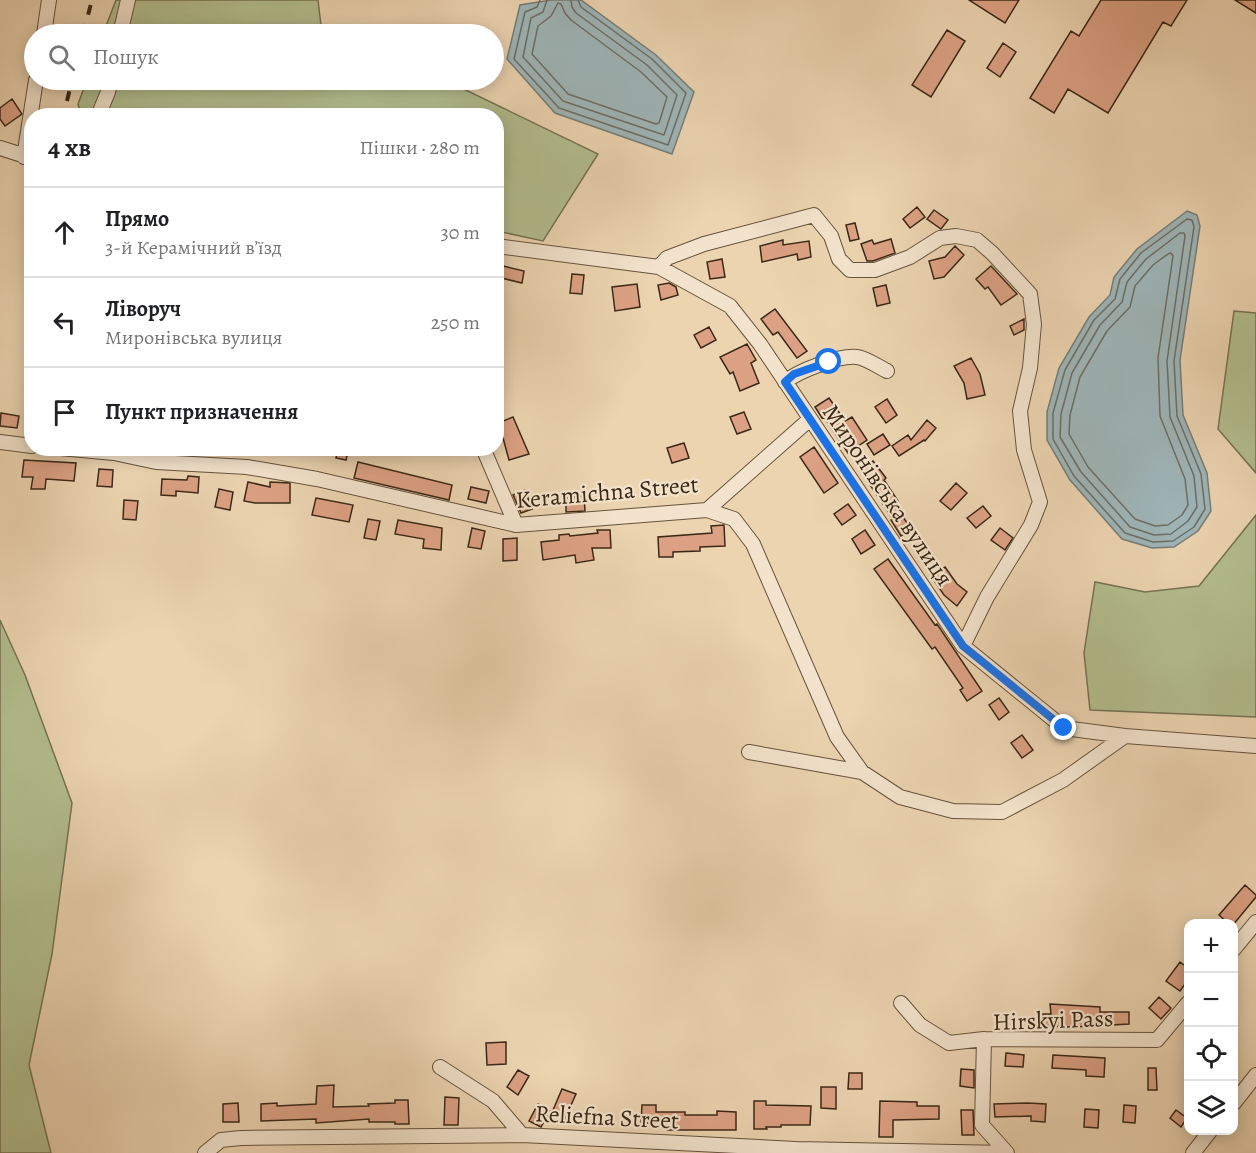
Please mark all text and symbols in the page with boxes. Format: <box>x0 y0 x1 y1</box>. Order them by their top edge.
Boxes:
search box <box>24 24 504 90</box>
icon: search <box>45 41 78 74</box>
text: Пошук <box>93 42 159 72</box>
text: 4 хв <box>48 130 91 165</box>
text: Пішки · 280 m <box>360 134 480 161</box>
text: Прямо <box>105 204 169 234</box>
icon: ahead <box>48 216 81 249</box>
text: 30 m <box>440 219 480 246</box>
text: 3-й Керамічний в’їзд <box>105 234 282 261</box>
text: Ліворуч <box>105 294 181 324</box>
icon: left <box>48 306 81 339</box>
text: 250 m <box>431 309 480 336</box>
text: Миронівська вулиця <box>105 324 282 351</box>
route start <box>815 348 841 374</box>
icon: arrive <box>48 396 81 429</box>
text: Пункт призначення <box>105 397 298 427</box>
street label: Миронівська вулиця <box>815 398 961 592</box>
street label: Keramichna Street <box>514 468 700 516</box>
route end <box>1050 714 1076 740</box>
map controls <box>1184 919 1238 1135</box>
button: + <box>1184 919 1238 973</box>
button: − <box>1184 973 1238 1027</box>
street label: Hirskyi Pass <box>992 1002 1114 1038</box>
button: locate <box>1184 1027 1238 1081</box>
button: layers <box>1184 1081 1238 1135</box>
street label: Reliefna Street <box>534 1097 680 1137</box>

